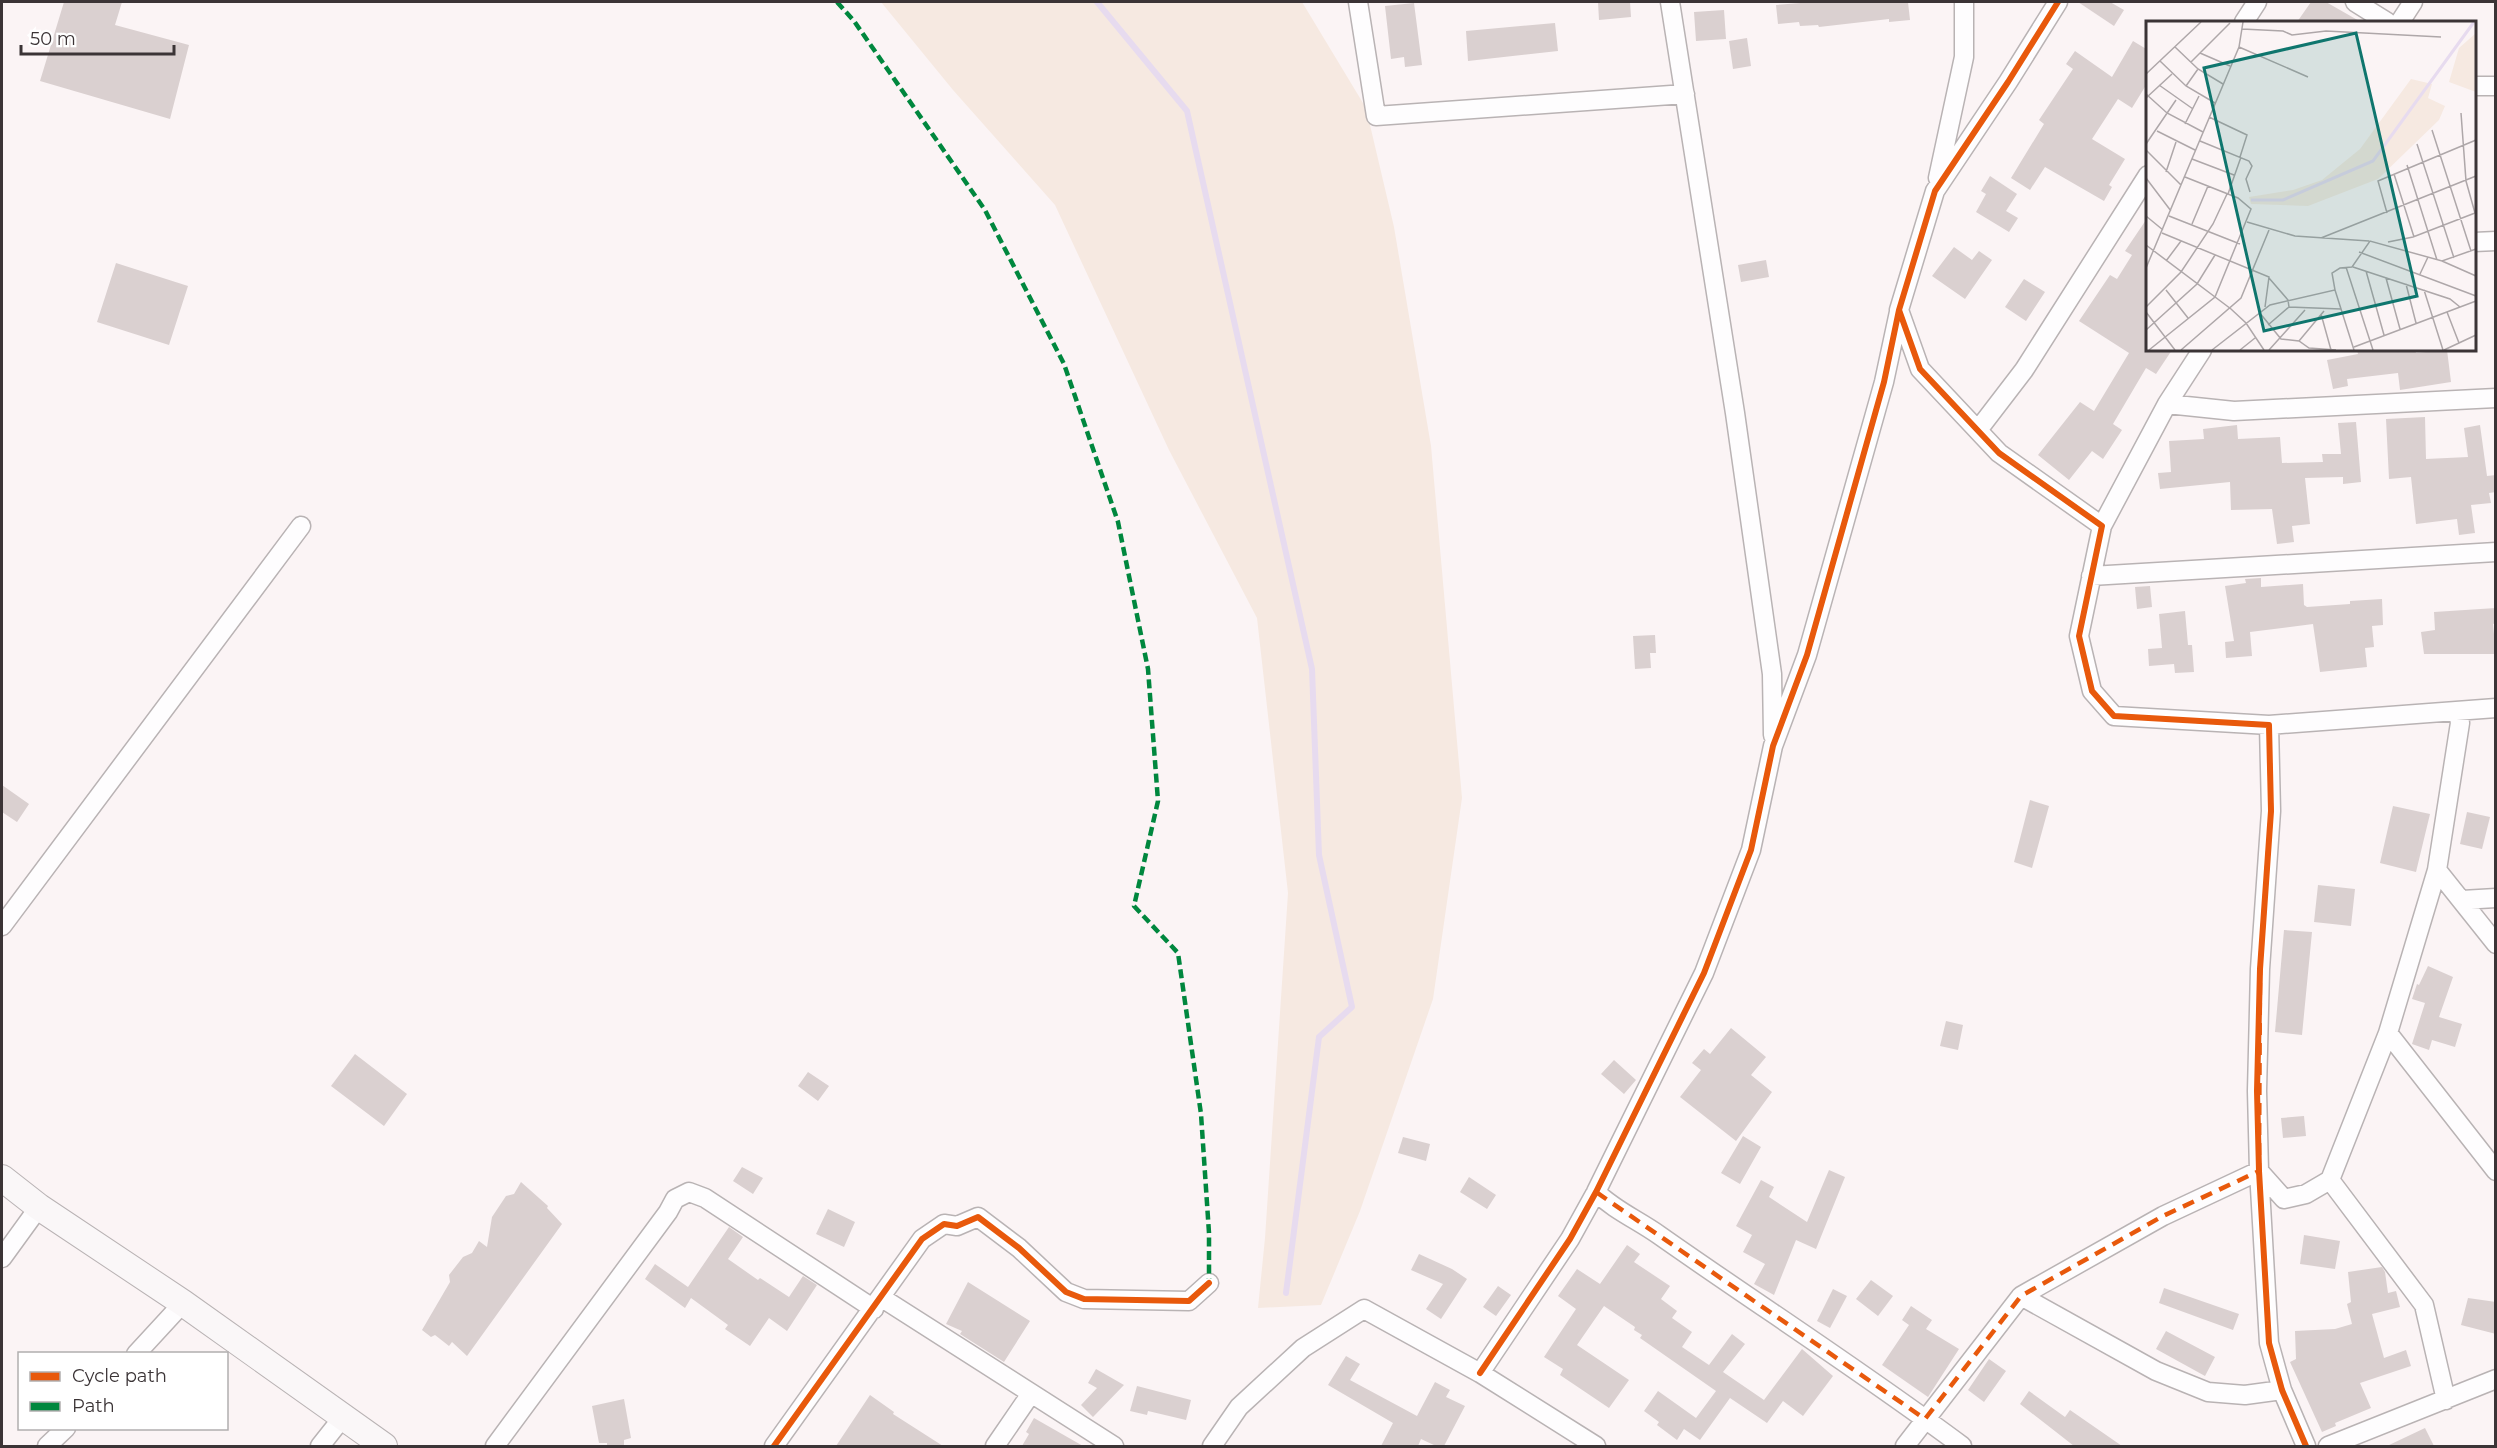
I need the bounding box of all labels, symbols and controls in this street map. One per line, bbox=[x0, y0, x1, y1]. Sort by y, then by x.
scale bar bbox=[21, 18, 174, 56]
inset map bbox=[2146, 21, 2476, 351]
text: 50 m bbox=[30, 28, 76, 50]
legend bbox=[18, 1352, 228, 1430]
text: Cycle path bbox=[72, 1365, 167, 1387]
text: Path bbox=[72, 1395, 115, 1417]

